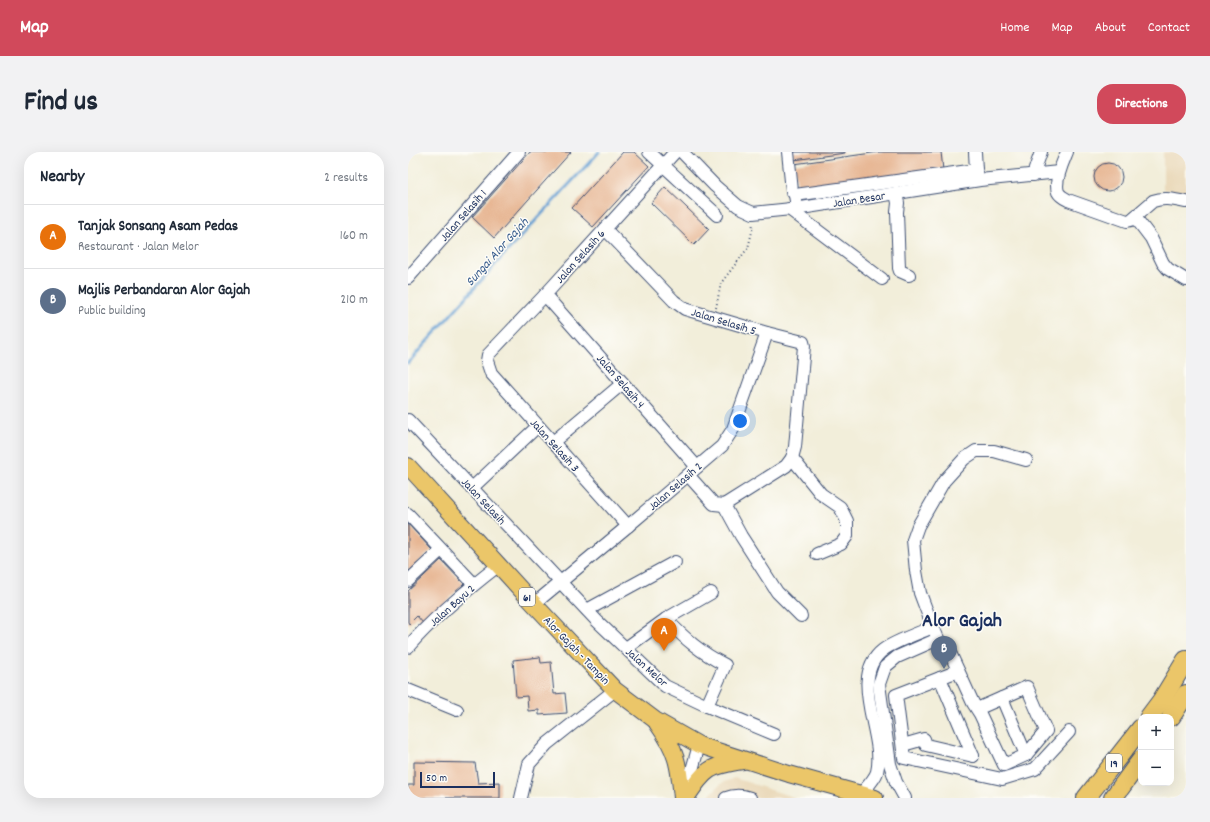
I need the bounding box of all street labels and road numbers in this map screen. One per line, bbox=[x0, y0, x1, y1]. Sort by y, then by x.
street label: Jalan Selasih 1 bbox=[437, 186, 492, 246]
street label: Jalan Besar bbox=[832, 188, 887, 213]
street label: Jalan Selasih 6 bbox=[552, 226, 610, 288]
street label: Jalan Selasih 5 bbox=[689, 305, 758, 340]
street label: Jalan Selasih 4 bbox=[592, 351, 648, 413]
street label: Jalan Selasih 3 bbox=[525, 416, 583, 476]
street label: Jalan Selasih 2 bbox=[645, 459, 707, 515]
street label: Jalan Selasih bbox=[457, 475, 509, 529]
street label: Jalan Bayu 2 bbox=[426, 581, 480, 631]
road number: 61 bbox=[519, 588, 535, 606]
street label: Alor Gajah - Tampin bbox=[539, 613, 613, 689]
street label: Jalan Melor bbox=[621, 644, 671, 692]
road number: 19 bbox=[1106, 754, 1122, 772]

